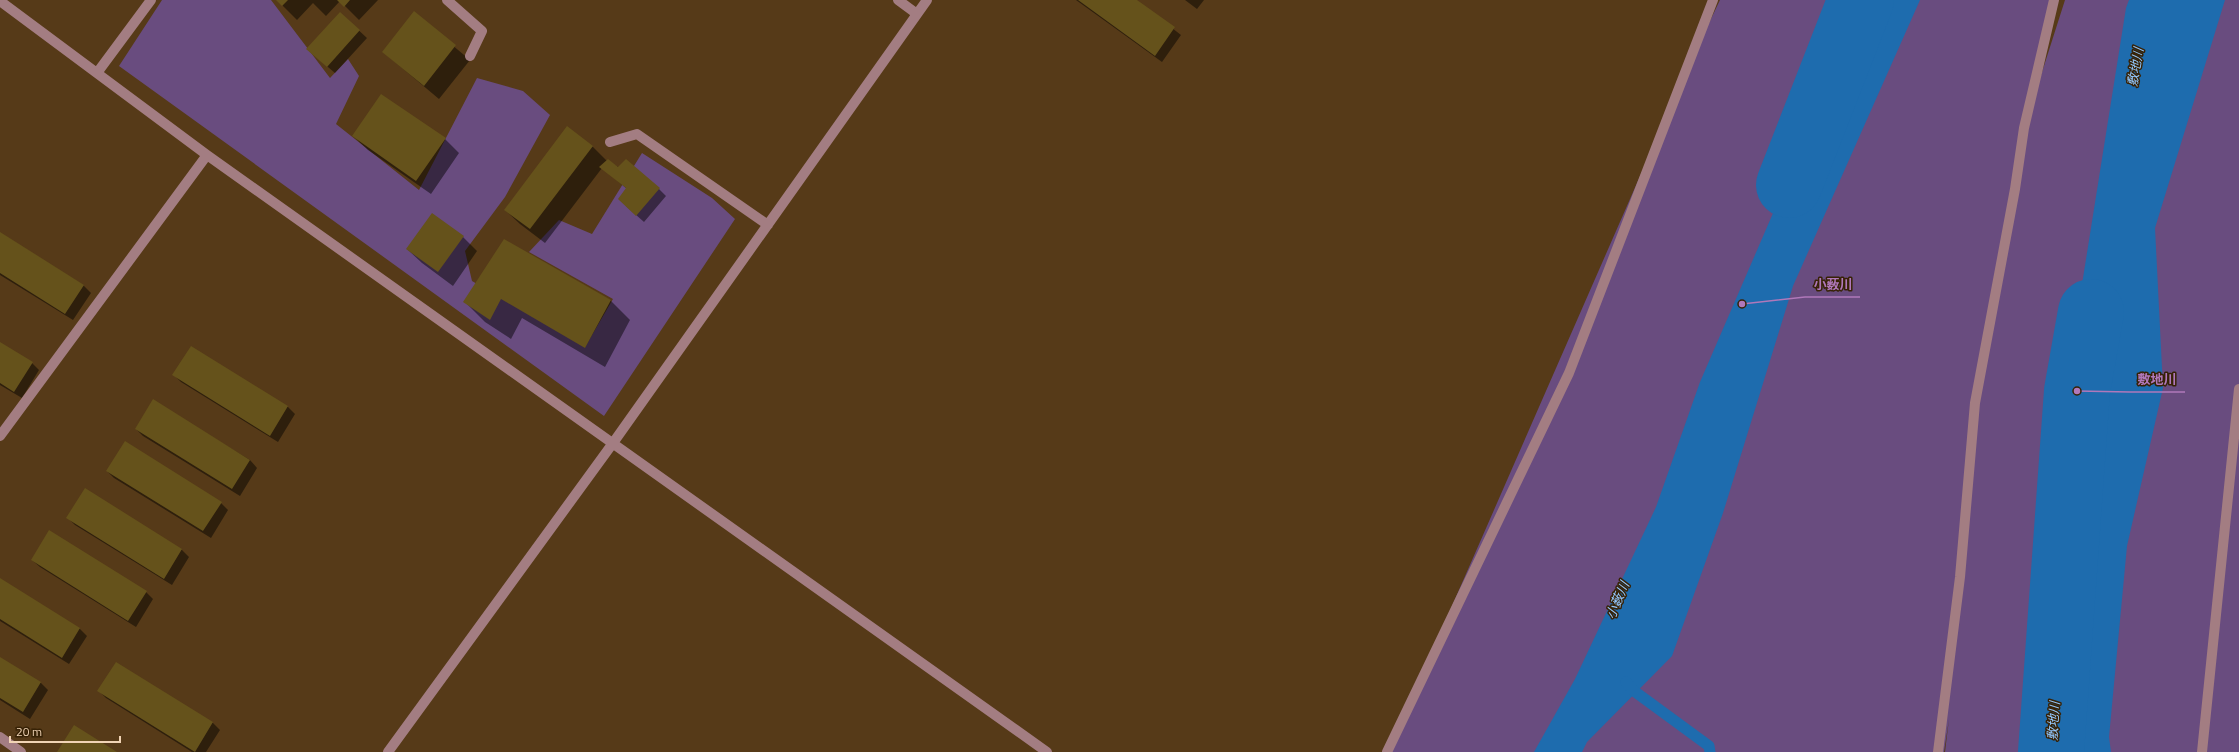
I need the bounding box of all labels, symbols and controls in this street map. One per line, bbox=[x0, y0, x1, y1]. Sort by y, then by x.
water label: 敷地川 bbox=[2122, 44, 2149, 88]
callout: 小薮川 bbox=[1805, 272, 1860, 297]
text: 小薮川 bbox=[1813, 274, 1853, 294]
callout: 敷地川 bbox=[2130, 367, 2185, 392]
text: 敷地川 bbox=[2137, 369, 2177, 389]
water label: 小薮川 bbox=[1600, 576, 1635, 622]
water label: 敷地川 bbox=[2042, 699, 2064, 741]
scale bar bbox=[10, 718, 120, 744]
text: 20 m bbox=[16, 722, 42, 741]

